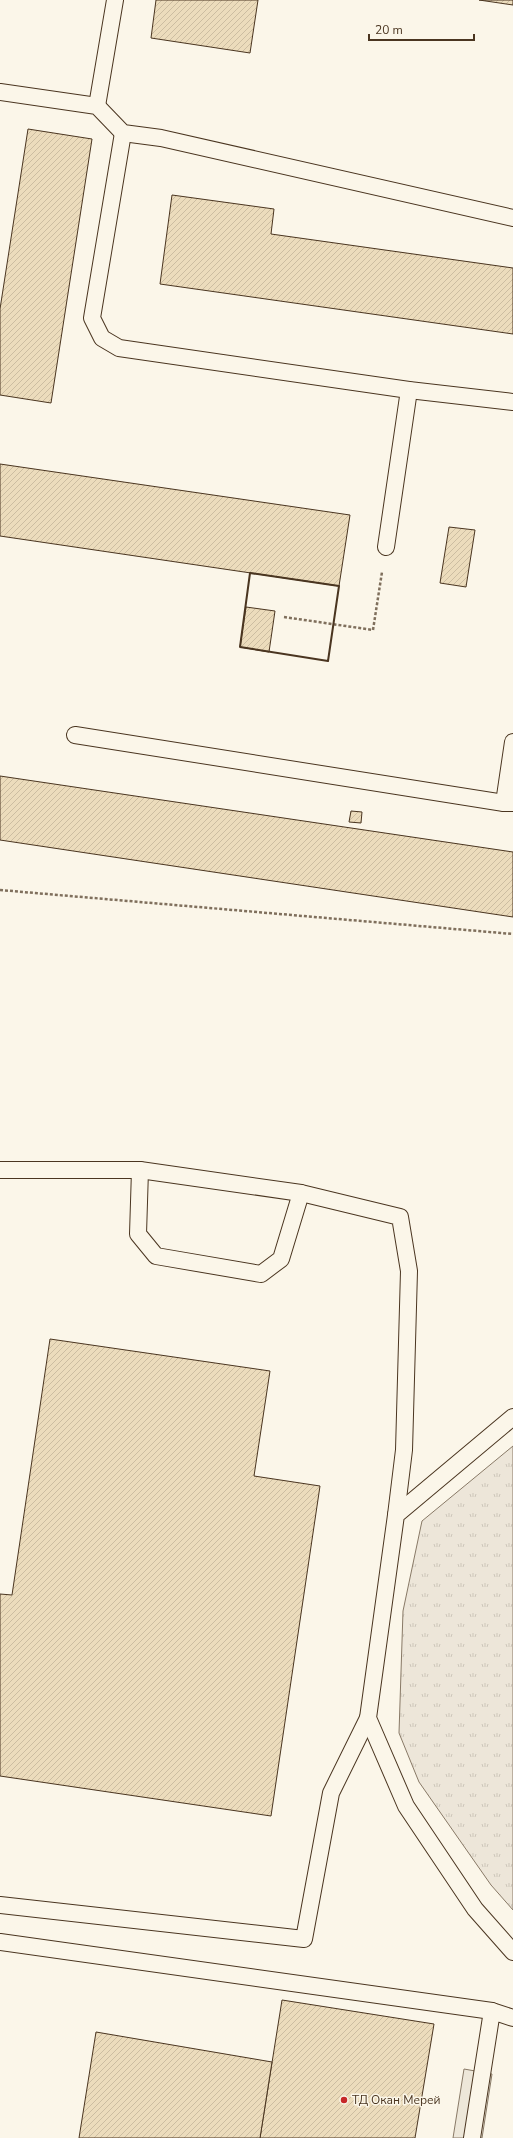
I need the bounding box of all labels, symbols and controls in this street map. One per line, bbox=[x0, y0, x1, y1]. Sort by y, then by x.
scale bar bbox=[369, 16, 474, 42]
text: 20 m bbox=[375, 22, 403, 38]
place label: ТД Окан Мерей bbox=[352, 2092, 441, 2108]
marker: ТД Окан Мерей bbox=[339, 2095, 349, 2105]

